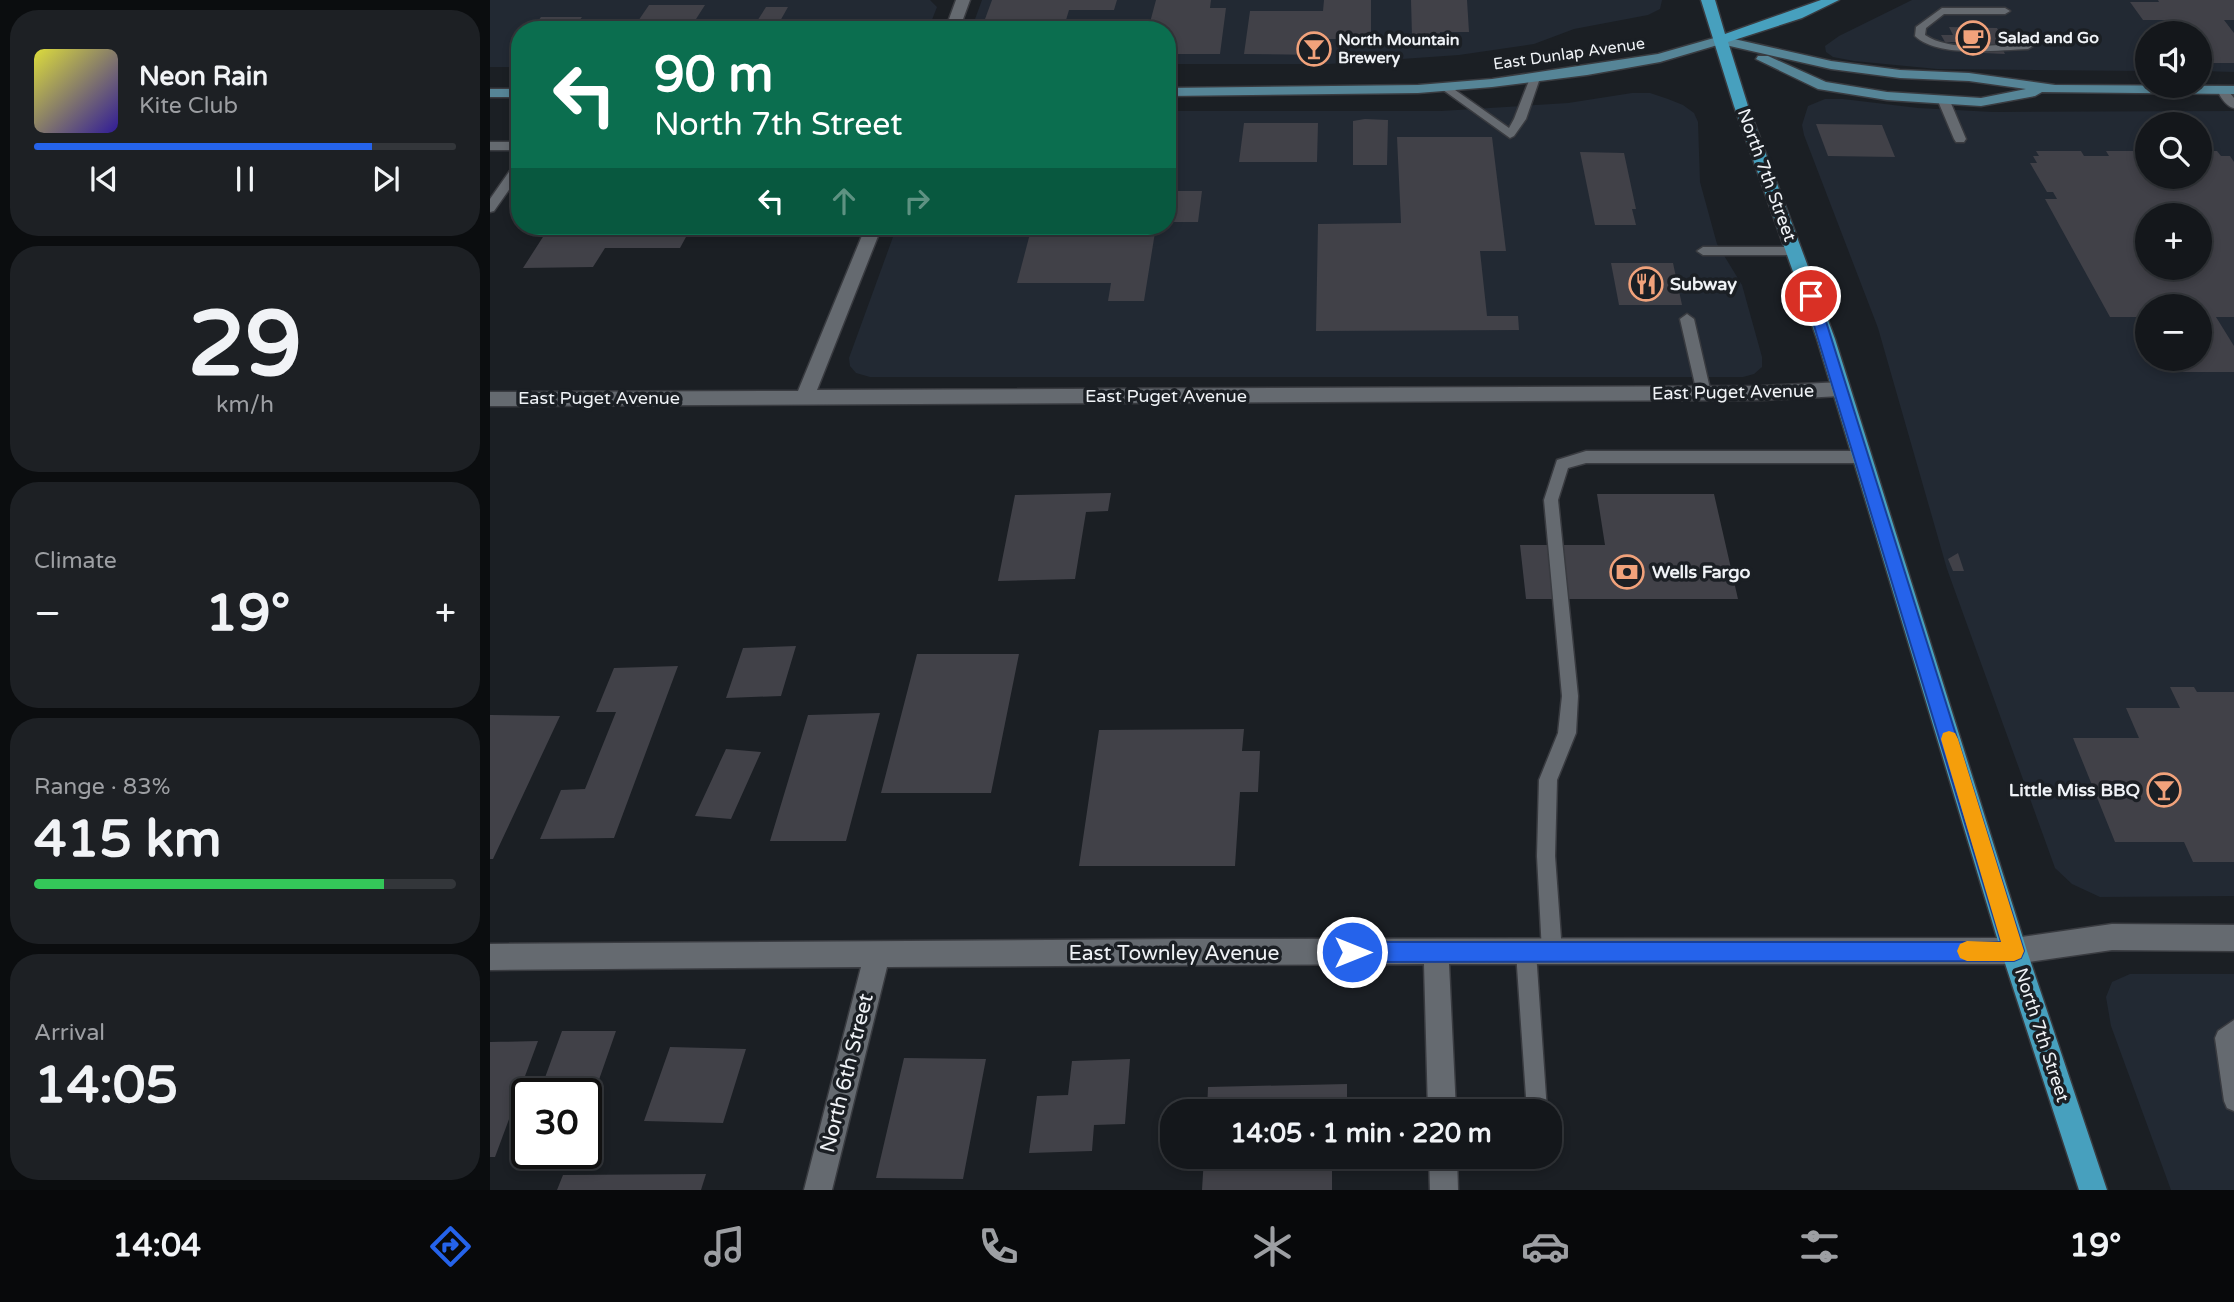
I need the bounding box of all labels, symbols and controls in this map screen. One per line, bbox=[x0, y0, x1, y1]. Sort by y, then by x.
cafe icon: Salad and Go bbox=[1954, 19, 1992, 57]
map controls bbox=[2135, 21, 2212, 371]
button: sound bbox=[2135, 21, 2212, 98]
place label: Salad and Go bbox=[1998, 28, 2099, 48]
bar icon: North Mountain Brewery bbox=[1295, 30, 1333, 68]
place label: North Mountain Brewery bbox=[1338, 30, 1460, 68]
street label: East Dunlap Avenue bbox=[1492, 33, 1646, 75]
text: 90 m bbox=[654, 46, 773, 105]
icon: left bbox=[539, 49, 630, 140]
text: Neon Rain bbox=[139, 61, 268, 92]
text: Kite Club bbox=[139, 92, 238, 120]
text: North 7th Street bbox=[654, 106, 903, 144]
street label: North 7th Street bbox=[1733, 106, 1801, 245]
button: search bbox=[2135, 112, 2212, 189]
icon: previous bbox=[85, 160, 123, 198]
icon: pause bbox=[226, 160, 264, 198]
icon: next bbox=[367, 160, 405, 198]
icon: left bbox=[752, 182, 790, 220]
icon: ahead bbox=[825, 182, 863, 220]
icon: right bbox=[898, 182, 936, 220]
button: + bbox=[2135, 203, 2212, 280]
restaurant icon: Subway bbox=[1627, 265, 1665, 303]
pin bbox=[1781, 266, 1841, 326]
place label: Subway bbox=[1670, 273, 1737, 295]
icon: arrive bbox=[1792, 277, 1830, 315]
text: 29 bbox=[188, 290, 302, 400]
button: − bbox=[2135, 294, 2212, 371]
street label: East Puget Avenue bbox=[1652, 380, 1814, 404]
street label: East Puget Avenue bbox=[1085, 385, 1247, 407]
street label: East Puget Avenue bbox=[518, 387, 680, 409]
text: km/h bbox=[216, 391, 274, 419]
text: Climate bbox=[34, 547, 117, 575]
bank icon: Wells Fargo bbox=[1608, 553, 1646, 591]
place label: Wells Fargo bbox=[1652, 561, 1751, 583]
text: 19° bbox=[205, 582, 290, 645]
text: − bbox=[34, 591, 61, 637]
text: + bbox=[435, 591, 456, 637]
bar icon: Little Miss BBQ bbox=[2145, 771, 2183, 809]
text: Range · 83% bbox=[34, 773, 170, 801]
place label: Little Miss BBQ bbox=[2009, 779, 2140, 801]
text: 415 km bbox=[34, 808, 222, 871]
position arrow bbox=[1315, 915, 1389, 989]
street label: East Townley Avenue bbox=[1069, 941, 1280, 966]
street label: North 7th Street bbox=[2010, 965, 2074, 1105]
street label: North 6th Street bbox=[815, 991, 879, 1155]
text: Arrival bbox=[34, 1019, 105, 1047]
text: 14:05 bbox=[34, 1054, 178, 1117]
speed limit sign: 30 bbox=[511, 1078, 602, 1169]
text: 14:05 · 1 min · 220 m bbox=[1230, 1118, 1492, 1149]
icon: directions bbox=[426, 1222, 475, 1271]
icon: music bbox=[700, 1222, 749, 1271]
icon: phone bbox=[974, 1222, 1023, 1271]
icon: climate bbox=[1248, 1222, 1297, 1271]
icon: car bbox=[1521, 1222, 1570, 1271]
icon: filters bbox=[1795, 1222, 1844, 1271]
text: 14:04 bbox=[112, 1227, 201, 1265]
text: 19° bbox=[2069, 1227, 2121, 1265]

